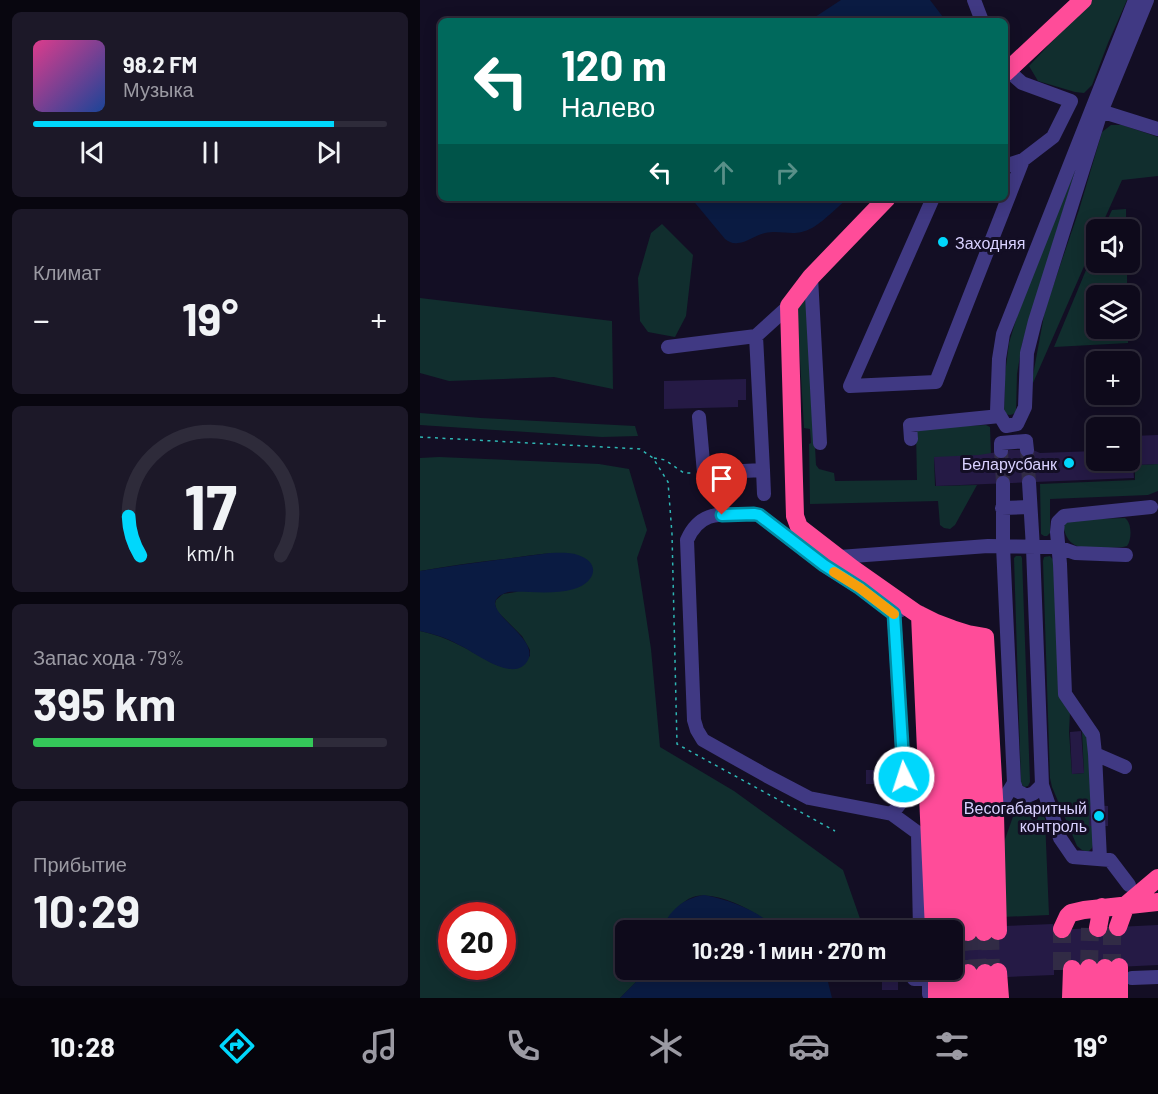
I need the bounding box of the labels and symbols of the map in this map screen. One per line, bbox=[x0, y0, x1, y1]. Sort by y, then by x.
place label: Заходняя bbox=[955, 233, 1025, 252]
marker: Заходняя bbox=[936, 235, 950, 249]
pin bbox=[696, 453, 747, 515]
place label: Беларусбанк bbox=[962, 454, 1058, 473]
marker: Беларусбанк bbox=[1062, 456, 1076, 470]
position arrow bbox=[872, 745, 936, 809]
place label: Весогабаритный контроль bbox=[964, 798, 1087, 835]
marker: Весогабаритный контроль bbox=[1092, 809, 1106, 823]
speed limit sign: 20 bbox=[438, 902, 516, 980]

